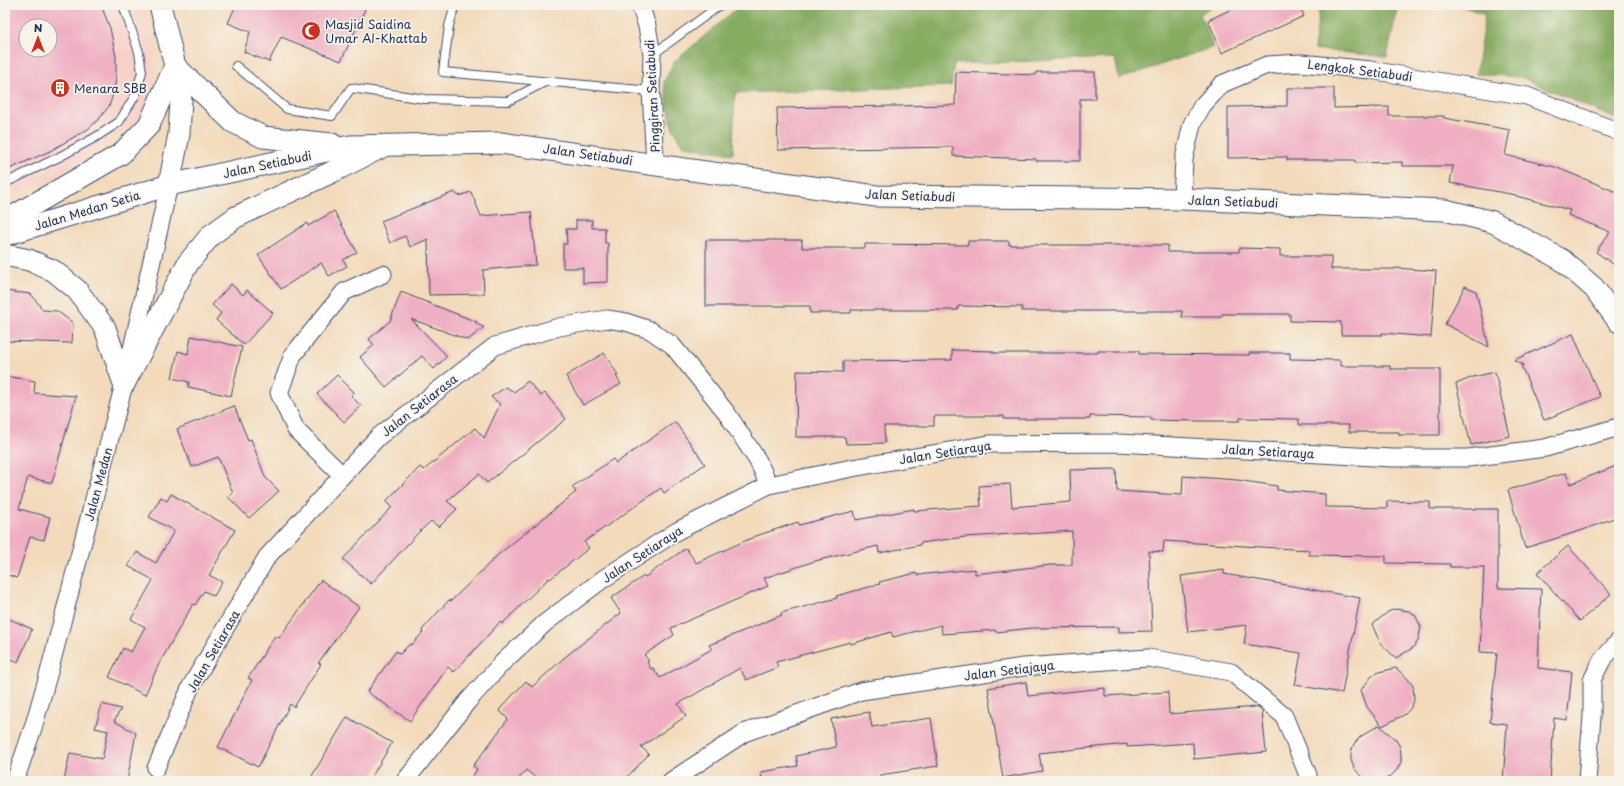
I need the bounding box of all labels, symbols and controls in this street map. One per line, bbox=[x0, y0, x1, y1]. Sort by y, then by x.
place label: Masjid Saidina Umar Al-Khattab bbox=[325, 15, 427, 47]
north arrow bbox=[18, 18, 58, 58]
text: N bbox=[34, 19, 43, 36]
mosque icon: Masjid Saidina Umar Al-Khattab bbox=[300, 20, 322, 42]
street label: Pinggiran Setiabudi bbox=[640, 39, 664, 153]
street label: Lengkok Setiabudi bbox=[1306, 55, 1414, 85]
building icon: Menara SBB bbox=[49, 77, 71, 99]
place label: Menara SBB bbox=[74, 79, 147, 97]
street label: Jalan Setiabudi bbox=[542, 139, 634, 169]
street label: Jalan Setiabudi bbox=[221, 146, 313, 182]
street label: Jalan Setiabudi bbox=[865, 184, 955, 206]
street label: Jalan Medan Setia bbox=[32, 185, 143, 235]
street label: Jalan Setiabudi bbox=[1188, 190, 1278, 212]
street label: Jalan Setiarasa bbox=[377, 369, 461, 440]
street label: Jalan Setiaraya bbox=[898, 436, 993, 468]
street label: Jalan Setiaraya bbox=[1221, 440, 1315, 462]
street label: Jalan Medan bbox=[80, 445, 116, 523]
street label: Jalan Setiaraya bbox=[598, 521, 686, 587]
street label: Jalan Setiarasa bbox=[182, 606, 244, 695]
street label: Jalan Setiajaya bbox=[963, 655, 1056, 684]

